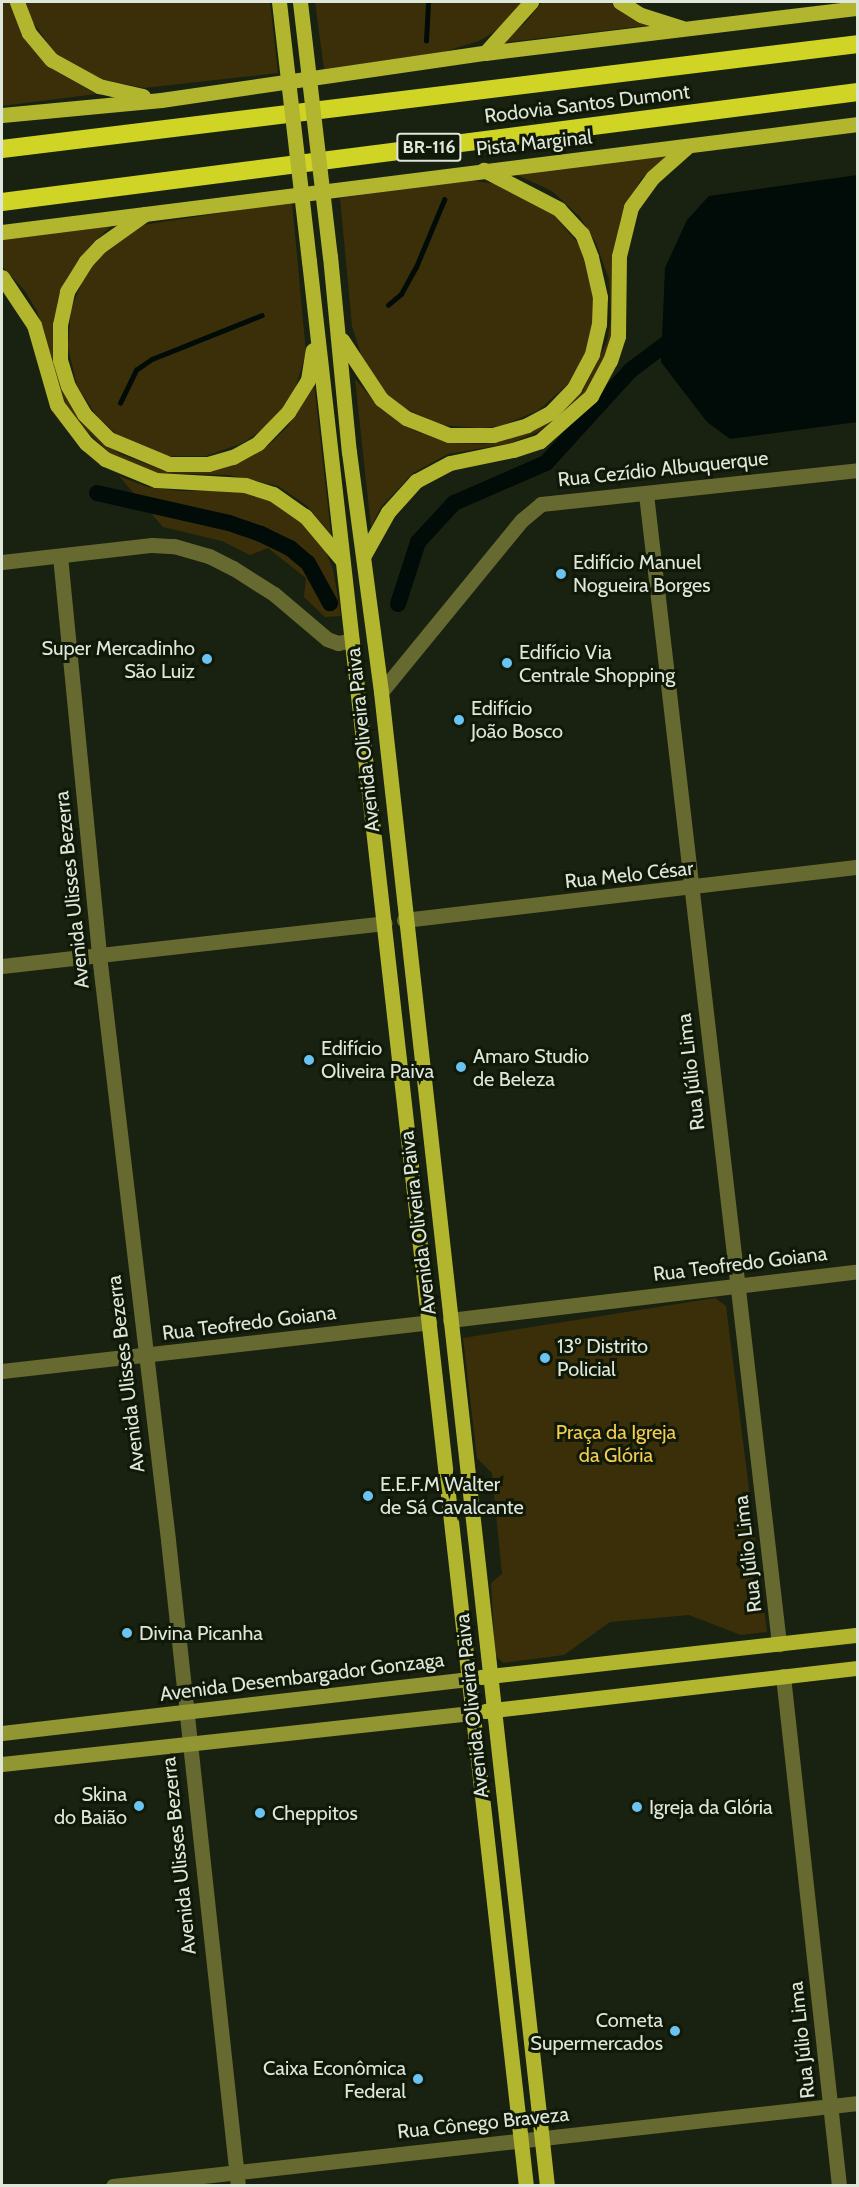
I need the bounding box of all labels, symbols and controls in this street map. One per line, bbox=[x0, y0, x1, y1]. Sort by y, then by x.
street label: Rodovia Santos Dumont bbox=[483, 79, 691, 129]
street label: Pista Marginal bbox=[475, 125, 593, 161]
road number: BR-116 bbox=[396, 132, 462, 162]
street label: Rua Cezídio Albuquerque bbox=[557, 446, 769, 492]
place label: Edifício Manuel Nogueira Borges bbox=[573, 550, 711, 597]
marker: Edifício Manuel Nogueira Borges bbox=[554, 567, 568, 581]
place label: Super Mercadinho São Luiz bbox=[41, 636, 195, 683]
place label: Edifício Via Centrale Shopping bbox=[519, 640, 675, 687]
street label: Avenida Oliveira Paiva bbox=[341, 647, 385, 833]
marker: Super Mercadinho São Luiz bbox=[200, 652, 214, 666]
marker: Edifício Via Centrale Shopping bbox=[500, 656, 514, 670]
place label: Edifício João Bosco bbox=[471, 696, 563, 743]
marker: Edifício João Bosco bbox=[452, 713, 466, 727]
street label: Avenida Ulisses Bezerra bbox=[50, 790, 94, 990]
street label: Rua Melo César bbox=[563, 856, 695, 894]
street label: Rua Júlio Lima bbox=[672, 1012, 710, 1132]
place label: Edifício Oliveira Paiva bbox=[321, 1036, 434, 1083]
place label: Amaro Studio de Beleza bbox=[473, 1044, 589, 1091]
marker: Edifício Oliveira Paiva bbox=[302, 1053, 316, 1067]
marker: Amaro Studio de Beleza bbox=[454, 1060, 468, 1074]
street label: Avenida Oliveira Paiva bbox=[395, 1130, 441, 1316]
street label: Rua Teofredo Goiana bbox=[652, 1241, 828, 1287]
street label: Avenida Ulisses Bezerra bbox=[102, 1274, 150, 1474]
street label: Rua Teofredo Goiana bbox=[161, 1300, 337, 1346]
place label: 13º Distrito Policial bbox=[557, 1334, 648, 1381]
marker: 13º Distrito Policial bbox=[538, 1351, 552, 1365]
park label: Praça da Igreja da Glória bbox=[556, 1421, 676, 1468]
place label: E.E.F.M Walter de Sá Cavalcante bbox=[380, 1472, 524, 1519]
marker: E.E.F.M Walter de Sá Cavalcante bbox=[361, 1489, 375, 1503]
street label: Rua Júlio Lima bbox=[729, 1494, 767, 1614]
street label: Avenida Oliveira Paiva bbox=[450, 1613, 494, 1799]
place label: Divina Picanha bbox=[139, 1621, 263, 1645]
marker: Divina Picanha bbox=[120, 1626, 134, 1640]
street label: Avenida Desembargador Gonzaga bbox=[158, 1648, 446, 1706]
street label: Avenida Ulisses Bezerra bbox=[157, 1756, 201, 1956]
place label: Skina do Baião bbox=[54, 1782, 127, 1829]
place label: Igreja da Glória bbox=[649, 1795, 773, 1819]
marker: Skina do Baião bbox=[132, 1799, 146, 1813]
marker: Igreja da Glória bbox=[630, 1800, 644, 1814]
place label: Cheppitos bbox=[272, 1801, 358, 1825]
marker: Cheppitos bbox=[253, 1806, 267, 1820]
street label: Rua Júlio Lima bbox=[784, 1980, 820, 2100]
place label: Cometa Supermercados bbox=[530, 2008, 663, 2055]
marker: Cometa Supermercados bbox=[668, 2024, 682, 2038]
place label: Caixa Econômica Federal bbox=[263, 2056, 406, 2103]
marker: Caixa Econômica Federal bbox=[411, 2072, 425, 2086]
street label: Rua Cônego Braveza bbox=[396, 2102, 570, 2144]

